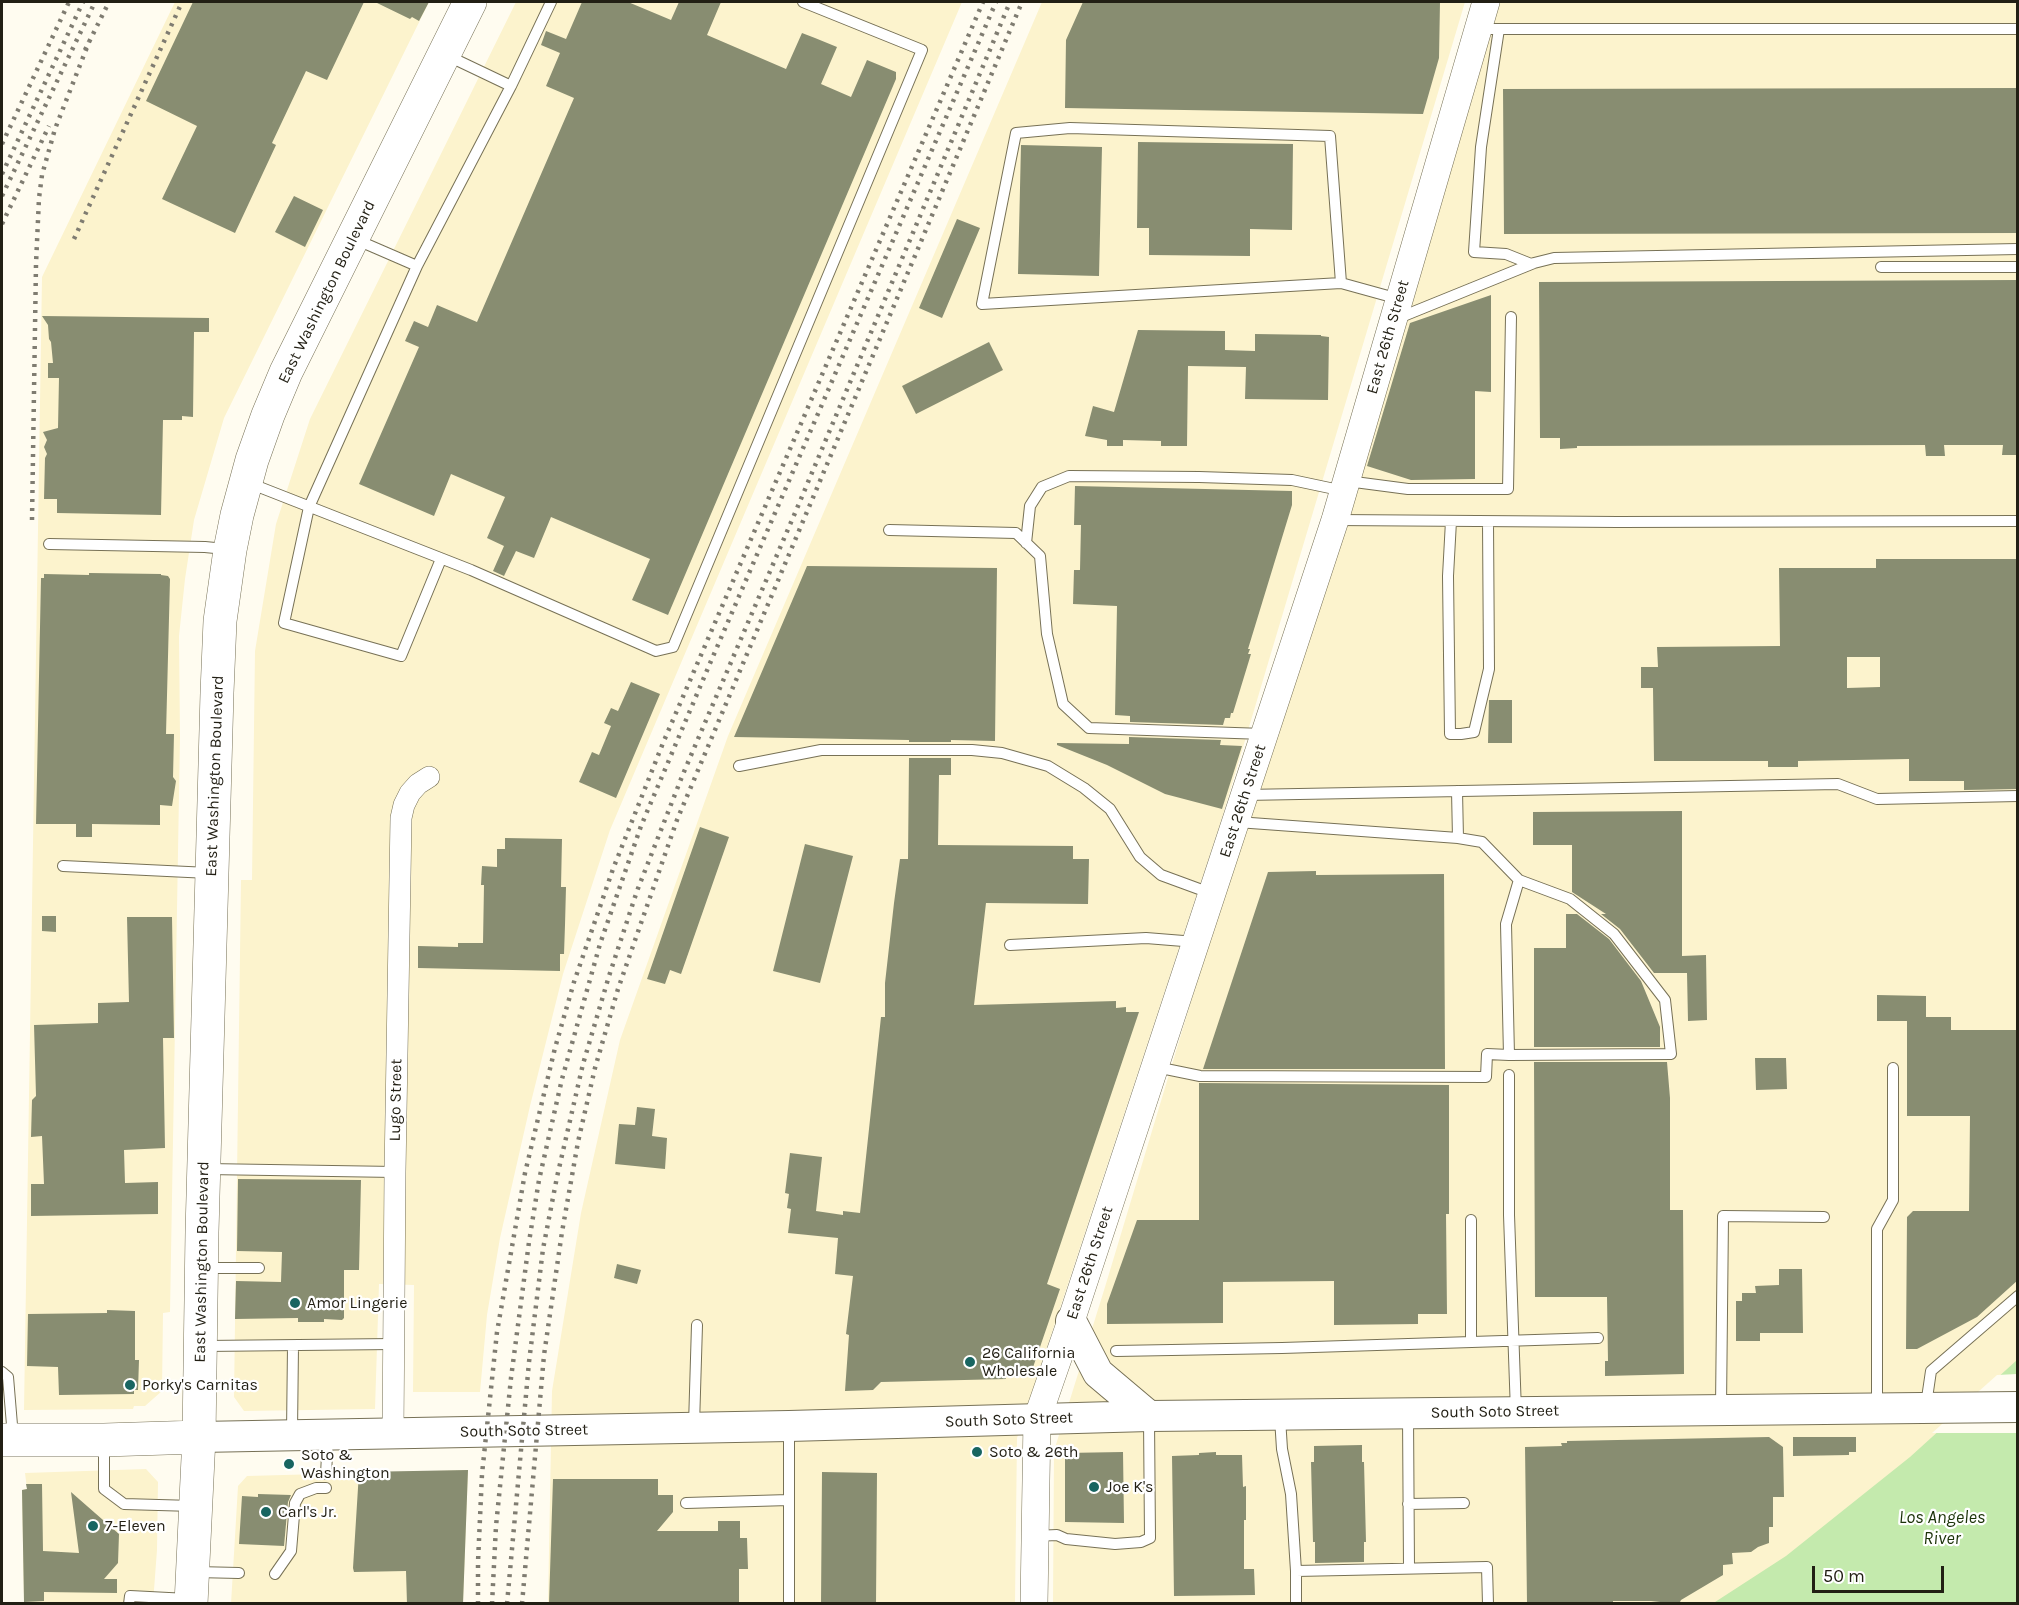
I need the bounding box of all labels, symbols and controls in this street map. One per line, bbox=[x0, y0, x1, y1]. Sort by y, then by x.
street label: East Washington Boulevard bbox=[274, 197, 380, 387]
street label: East 26th Street bbox=[1363, 278, 1413, 396]
street label: East Washington Boulevard bbox=[202, 675, 228, 877]
street label: East 26th Street bbox=[1216, 742, 1270, 860]
street label: Lugo Street bbox=[386, 1059, 406, 1141]
street label: East Washington Boulevard bbox=[191, 1161, 213, 1363]
street label: East 26th Street bbox=[1063, 1204, 1117, 1322]
place label: Amor Lingerie bbox=[307, 1293, 407, 1313]
marker: Amor Lingerie bbox=[288, 1296, 302, 1310]
place label: 26 California Wholesale bbox=[982, 1343, 1075, 1381]
marker: 26 California Wholesale bbox=[963, 1355, 977, 1369]
place label: Porky's Carnitas bbox=[142, 1375, 258, 1395]
marker: Porky's Carnitas bbox=[123, 1378, 137, 1392]
street label: South Soto Street bbox=[1431, 1401, 1559, 1423]
street label: South Soto Street bbox=[944, 1408, 1074, 1432]
street label: South Soto Street bbox=[460, 1420, 588, 1442]
place label: Soto & 26th bbox=[989, 1442, 1079, 1462]
place label: Soto & Washington bbox=[301, 1445, 390, 1483]
marker: Soto & 26th bbox=[970, 1445, 984, 1459]
marker: Soto & Washington bbox=[282, 1457, 296, 1471]
place label: Joe K's bbox=[1106, 1477, 1154, 1497]
marker: Joe K's bbox=[1087, 1480, 1101, 1494]
place label: Carl's Jr. bbox=[278, 1502, 336, 1522]
marker: Carl's Jr. bbox=[259, 1505, 273, 1519]
water label: Los Angeles River bbox=[1899, 1507, 1985, 1550]
place label: 7-Eleven bbox=[105, 1516, 166, 1536]
marker: 7-Eleven bbox=[86, 1519, 100, 1533]
scale bar bbox=[1815, 1554, 1947, 1592]
text: 50 m bbox=[1823, 1565, 1865, 1587]

